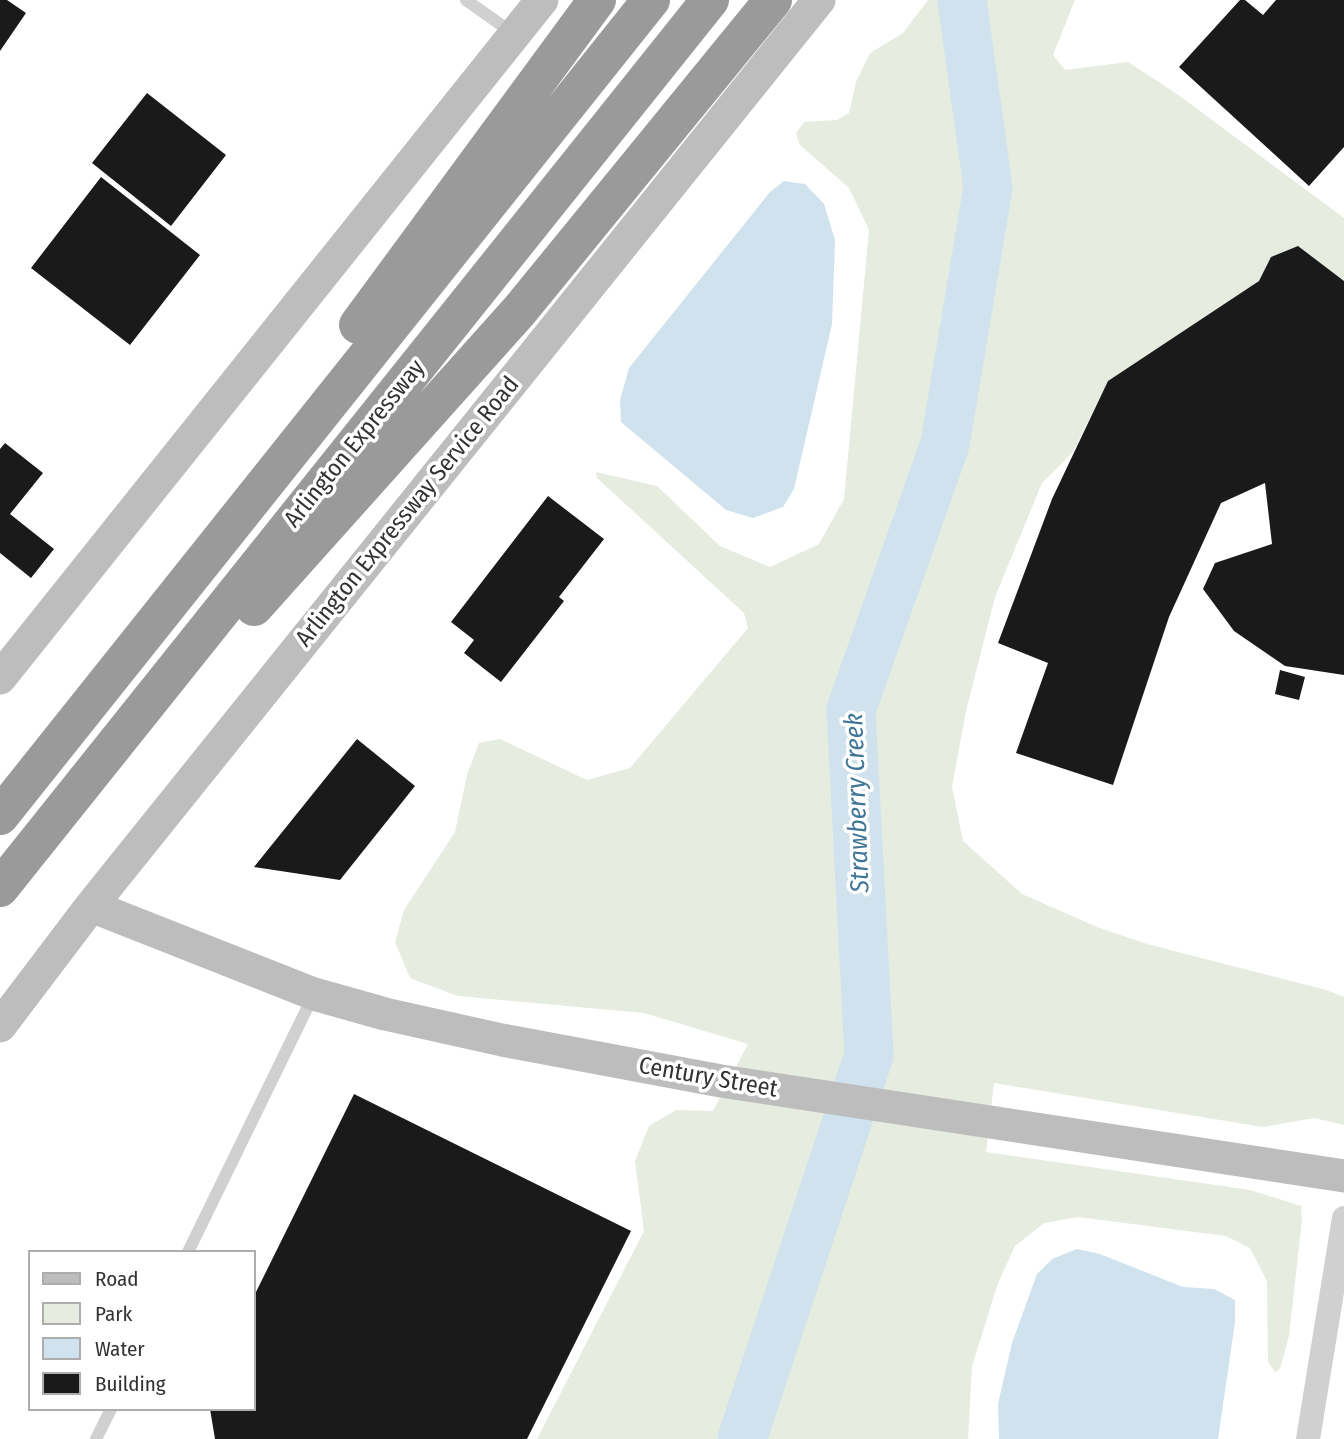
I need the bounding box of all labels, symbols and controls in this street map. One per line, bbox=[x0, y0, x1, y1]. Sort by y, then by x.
street label: Arlington Expressway bbox=[279, 354, 431, 534]
street label: Arlington Expressway Service Road bbox=[290, 371, 526, 653]
water label: Strawberry Creek bbox=[839, 713, 877, 893]
street label: Century Street bbox=[636, 1052, 780, 1104]
legend bbox=[28, 1250, 256, 1411]
text: Road bbox=[95, 1266, 139, 1292]
text: Park bbox=[95, 1301, 132, 1327]
text: Water bbox=[95, 1336, 145, 1362]
text: Building bbox=[95, 1371, 166, 1397]

